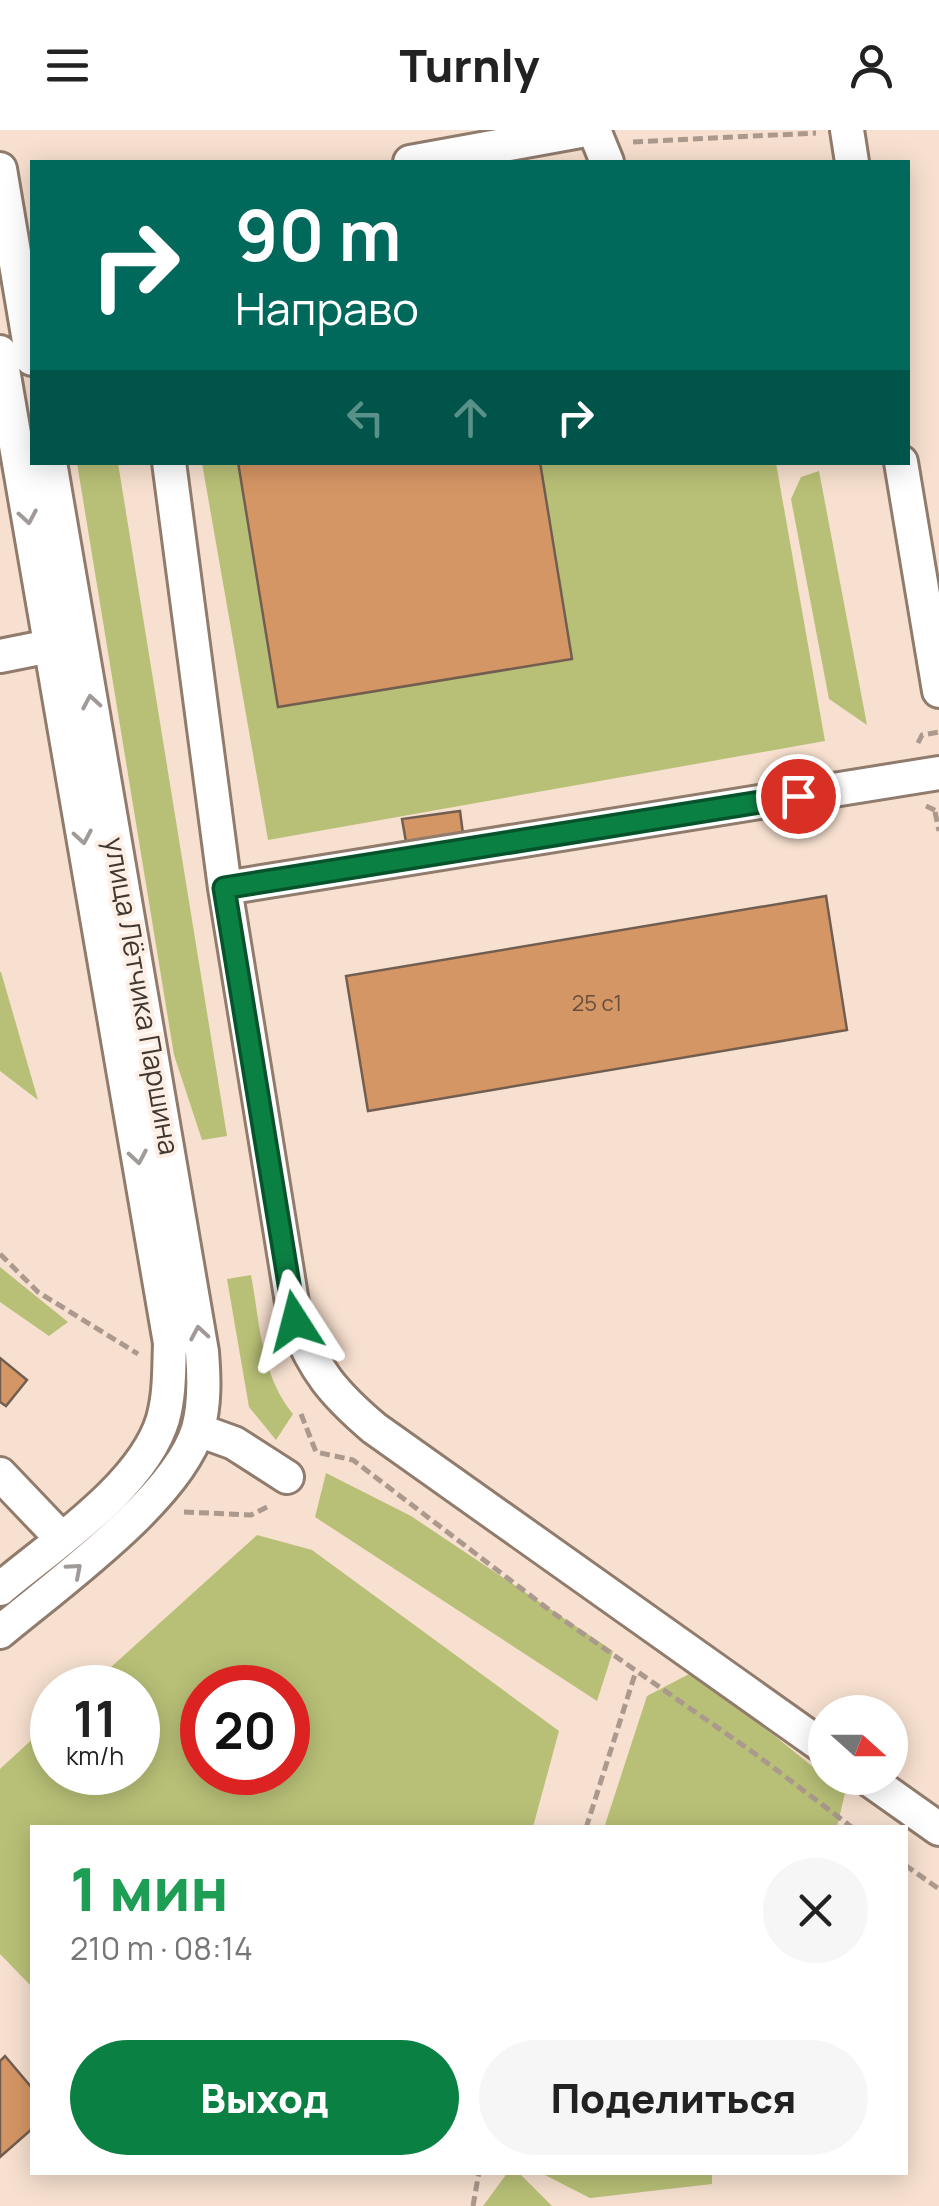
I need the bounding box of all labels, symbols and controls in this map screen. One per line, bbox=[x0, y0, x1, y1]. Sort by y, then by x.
text: Turnly bbox=[400, 34, 539, 96]
icon: menu bbox=[40, 38, 95, 93]
icon: person bbox=[844, 38, 899, 93]
text: 90 m bbox=[235, 186, 402, 282]
icon: right bbox=[70, 200, 200, 330]
text: Направо bbox=[235, 277, 419, 339]
icon: left bbox=[338, 390, 393, 445]
icon: ahead bbox=[443, 390, 498, 445]
icon: right bbox=[548, 390, 603, 445]
one-way arrow bbox=[17, 509, 38, 525]
one-way arrow bbox=[81, 694, 102, 711]
pin bbox=[756, 754, 841, 839]
icon: arrive bbox=[771, 769, 826, 824]
one-way arrow bbox=[72, 829, 93, 845]
street label: улица Лётчика Паршина bbox=[96, 834, 190, 1157]
house number: 25 с1 bbox=[572, 988, 622, 1018]
one-way arrow bbox=[127, 1149, 148, 1166]
position arrow bbox=[243, 1269, 347, 1373]
one-way arrow bbox=[189, 1325, 210, 1342]
one-way arrow bbox=[63, 1563, 81, 1581]
speed limit sign: 20 bbox=[180, 1665, 310, 1795]
text: 11 bbox=[73, 1684, 117, 1752]
north arrow bbox=[808, 1695, 908, 1795]
map controls bbox=[808, 1695, 908, 1795]
text: km/h bbox=[66, 1738, 124, 1773]
text: 1 мин bbox=[70, 1847, 229, 1929]
button: close bbox=[763, 1858, 868, 1963]
text: 210 m · 08:14 bbox=[70, 1926, 253, 1970]
button: Выход bbox=[70, 2040, 459, 2155]
button: Поделиться bbox=[479, 2040, 868, 2155]

